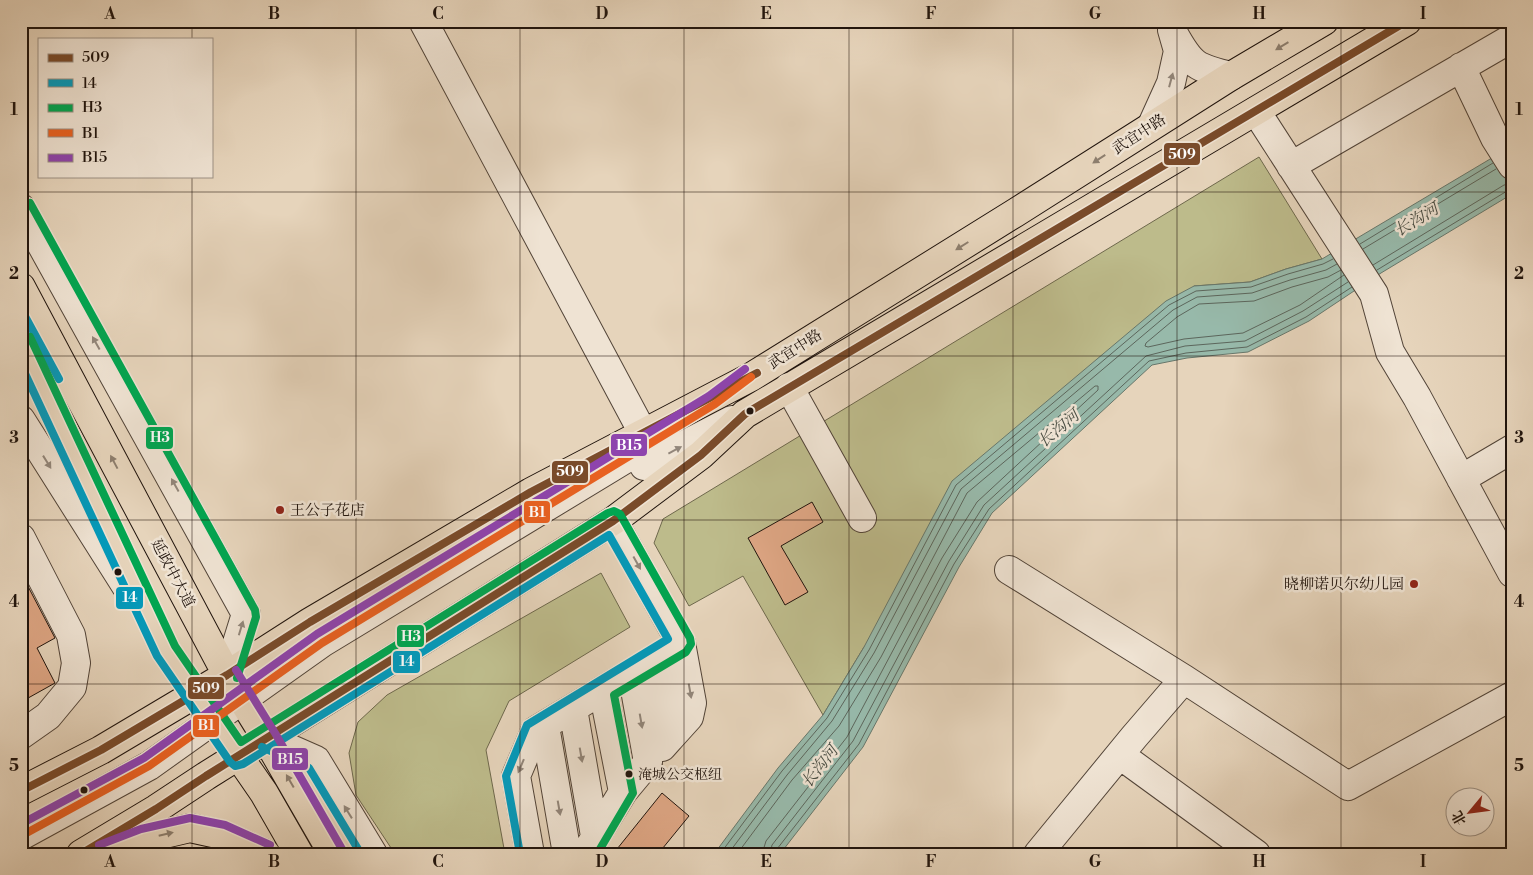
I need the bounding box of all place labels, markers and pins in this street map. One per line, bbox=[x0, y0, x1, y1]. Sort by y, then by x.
unlabelled marker bbox=[745, 406, 755, 416]
place label: 王公子花店 bbox=[290, 501, 365, 520]
marker: 王公子花店 bbox=[274, 504, 286, 516]
unlabelled marker bbox=[113, 567, 123, 577]
place label: 晓柳诺贝尔幼儿园 bbox=[1284, 575, 1404, 594]
marker: 晓柳诺贝尔幼儿园 bbox=[1408, 578, 1420, 590]
place label: 淹城公交枢纽 bbox=[638, 766, 722, 784]
marker: 淹城公交枢纽 bbox=[624, 769, 634, 779]
unlabelled marker bbox=[79, 785, 89, 795]

